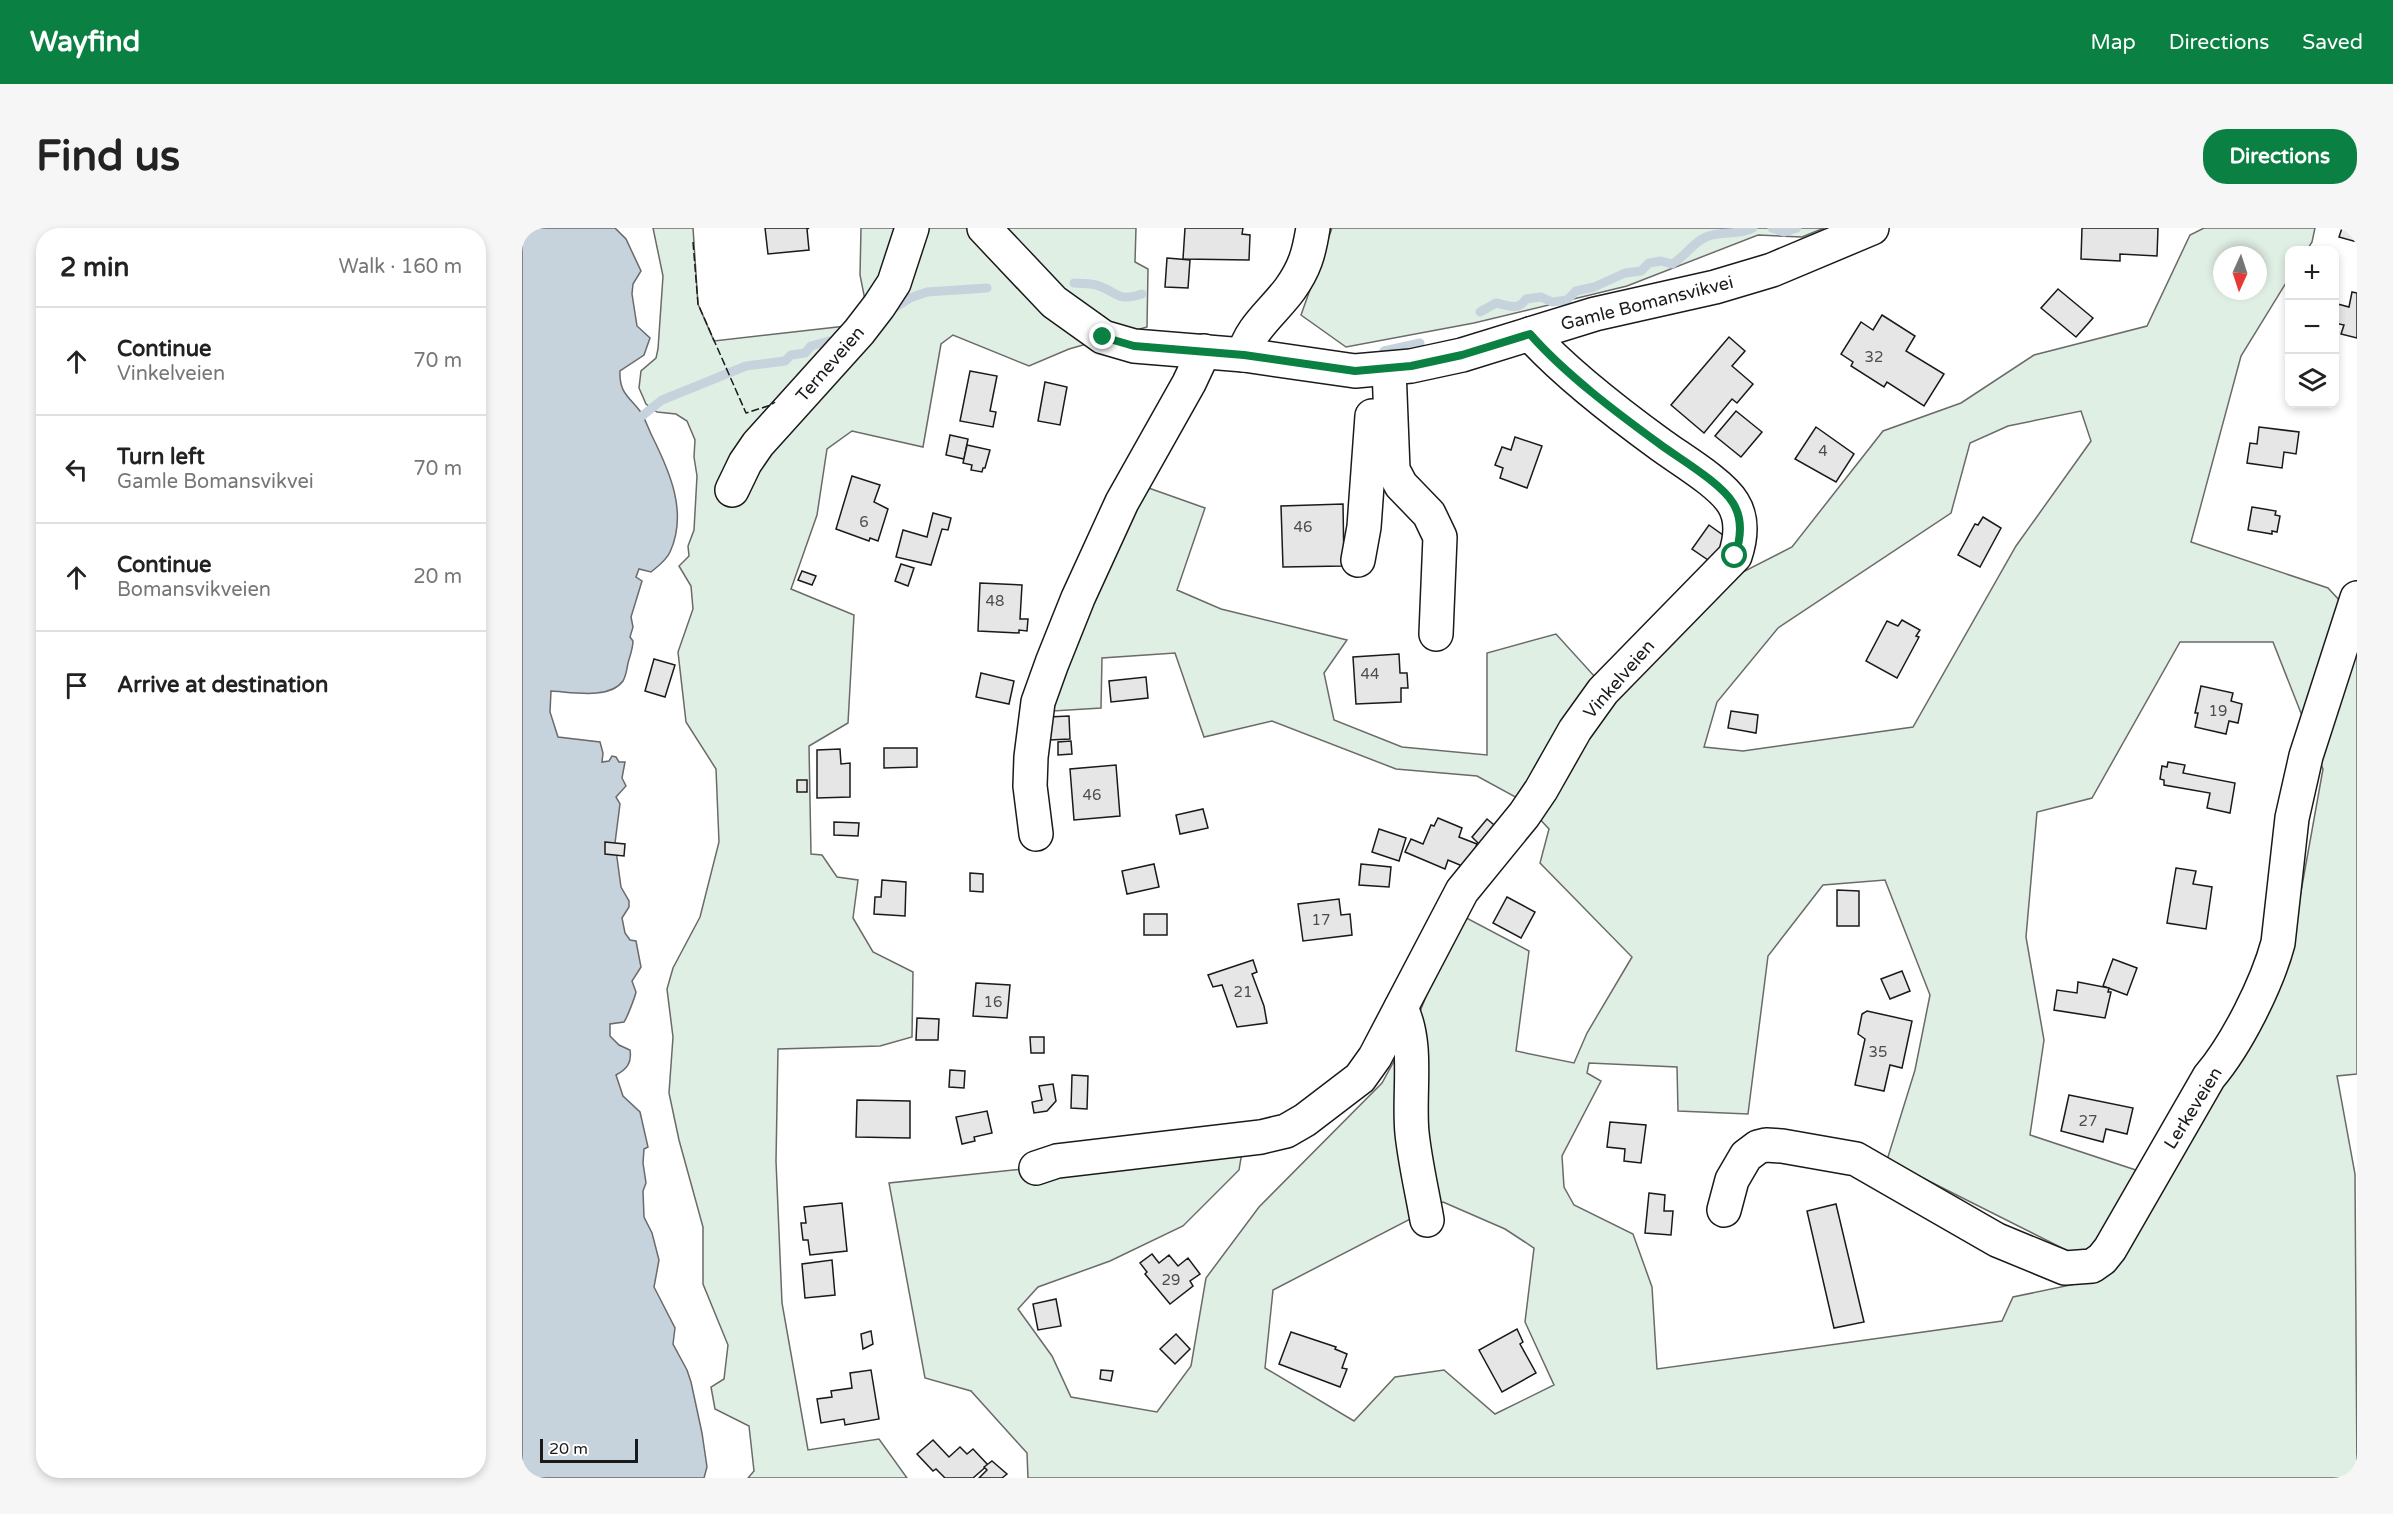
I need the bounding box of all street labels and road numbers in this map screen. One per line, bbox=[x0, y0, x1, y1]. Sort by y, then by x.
street label: Gamle Bomansvikvei bbox=[1558, 271, 1736, 335]
street label: Terneveien bbox=[791, 322, 869, 406]
street label: Vinkelveien bbox=[1579, 635, 1659, 723]
street label: Lerkeveien bbox=[2159, 1063, 2227, 1153]

